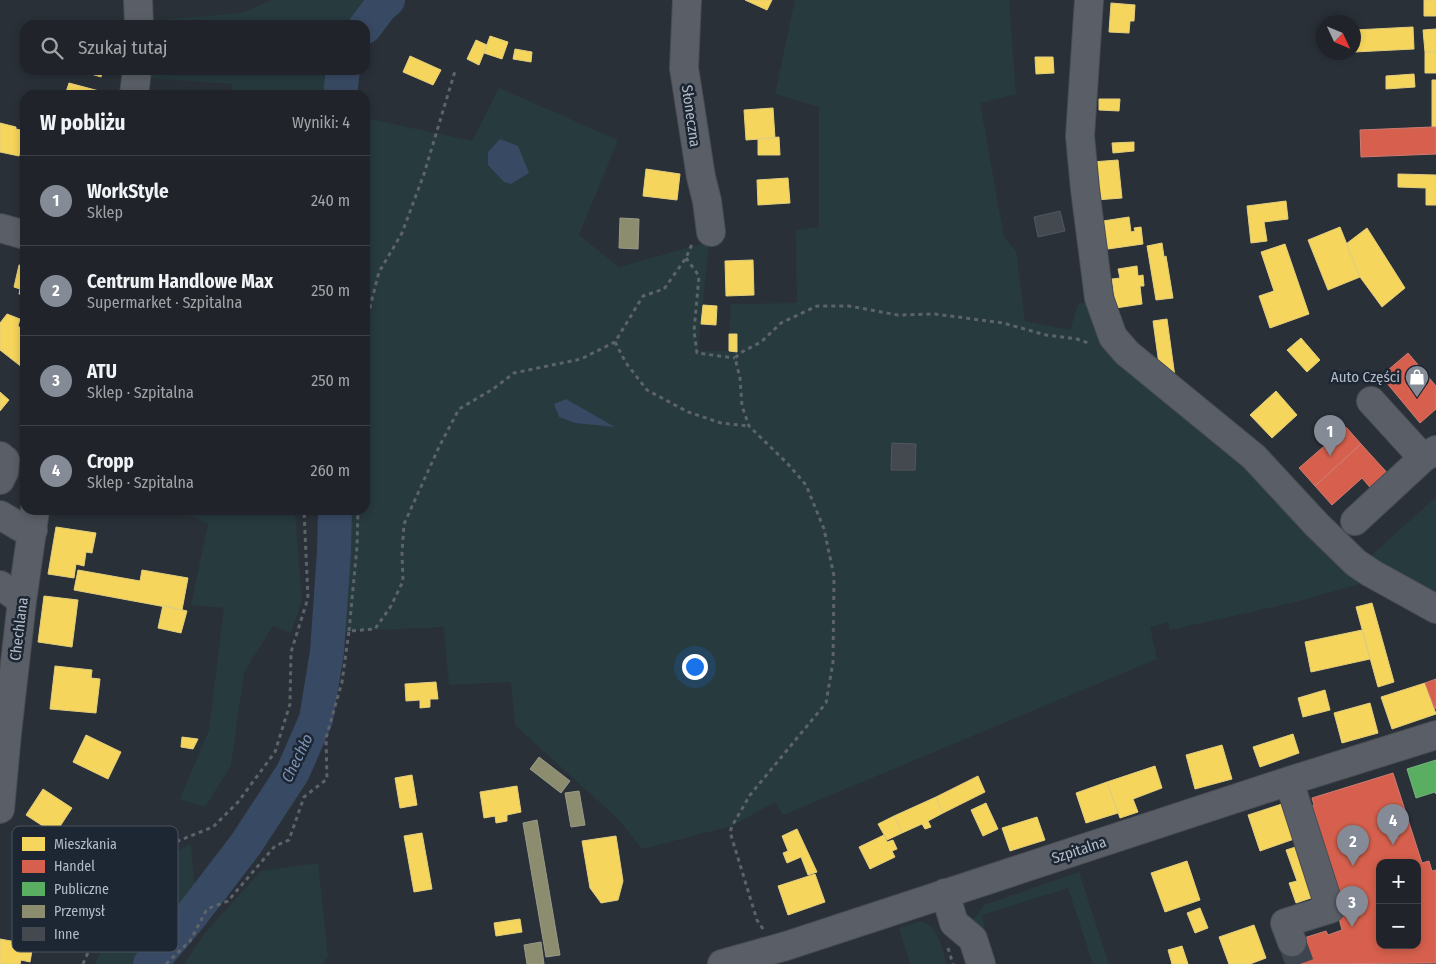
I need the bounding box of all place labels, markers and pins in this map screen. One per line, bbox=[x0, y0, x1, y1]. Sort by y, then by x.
shop icon: Auto Części bbox=[1404, 364, 1430, 398]
place label: Auto Części bbox=[1331, 368, 1400, 386]
pin: 1 bbox=[1314, 415, 1346, 456]
pin: 4 bbox=[1377, 804, 1409, 845]
pin: 2 bbox=[1337, 825, 1369, 866]
pin: 3 bbox=[1336, 886, 1368, 927]

